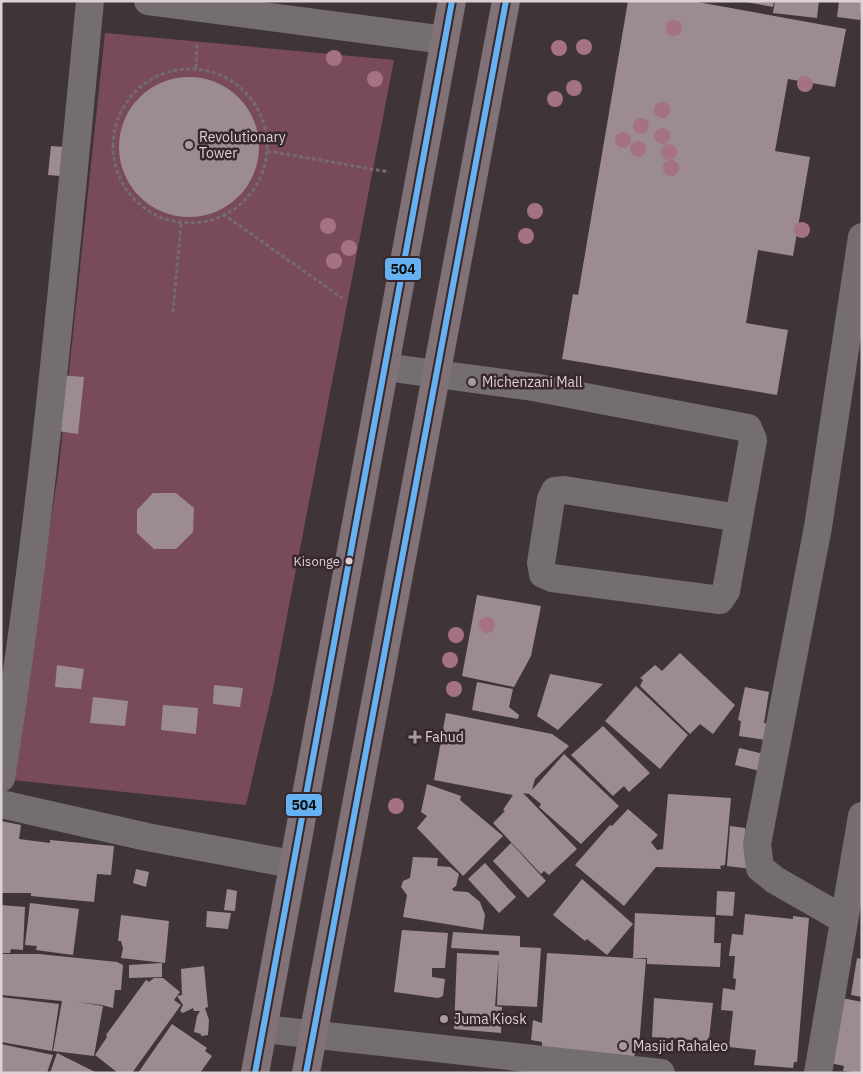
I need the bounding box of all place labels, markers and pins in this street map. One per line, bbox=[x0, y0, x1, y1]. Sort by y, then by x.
place label: Revolutionary Tower bbox=[199, 128, 286, 162]
marker: Revolutionary Tower bbox=[183, 139, 195, 151]
place label: Michenzani Mall bbox=[482, 373, 583, 391]
marker: Michenzani Mall bbox=[466, 376, 478, 388]
place label: Kisonge bbox=[294, 553, 340, 570]
marker: Kisonge bbox=[344, 556, 354, 566]
place label: Fahud bbox=[425, 728, 464, 746]
marker: Fahud bbox=[409, 731, 421, 743]
place label: Juma Kiosk bbox=[454, 1010, 527, 1028]
marker: Juma Kiosk bbox=[438, 1013, 450, 1025]
place label: Masjid Rahaleo bbox=[633, 1037, 728, 1055]
marker: Masjid Rahaleo bbox=[617, 1040, 629, 1052]

